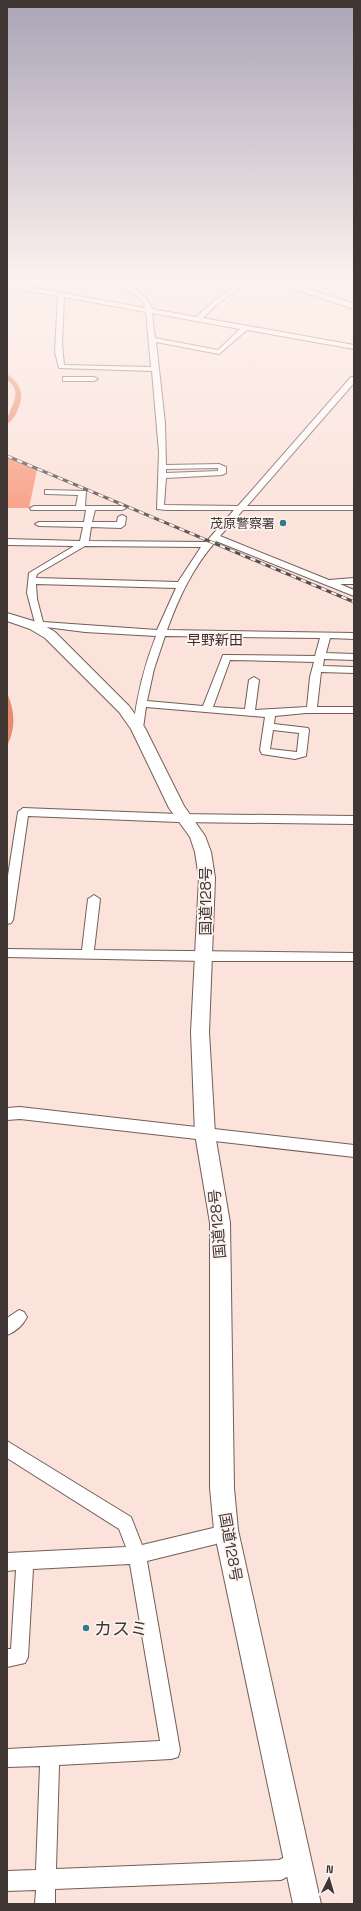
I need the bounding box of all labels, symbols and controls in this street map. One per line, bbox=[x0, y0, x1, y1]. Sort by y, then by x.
place label: 茂原警察署 bbox=[210, 515, 275, 532]
marker: 茂原警察署 bbox=[278, 518, 288, 528]
district label: 早野新田 bbox=[187, 631, 243, 649]
street label: 国道128号 bbox=[196, 866, 215, 936]
street label: 国道128号 bbox=[204, 1188, 230, 1260]
street label: 国道128号 bbox=[216, 1511, 246, 1583]
place label: カスミ bbox=[94, 1617, 148, 1640]
marker: カスミ bbox=[81, 1623, 91, 1633]
north arrow bbox=[309, 1859, 349, 1899]
text: N bbox=[326, 1862, 334, 1876]

